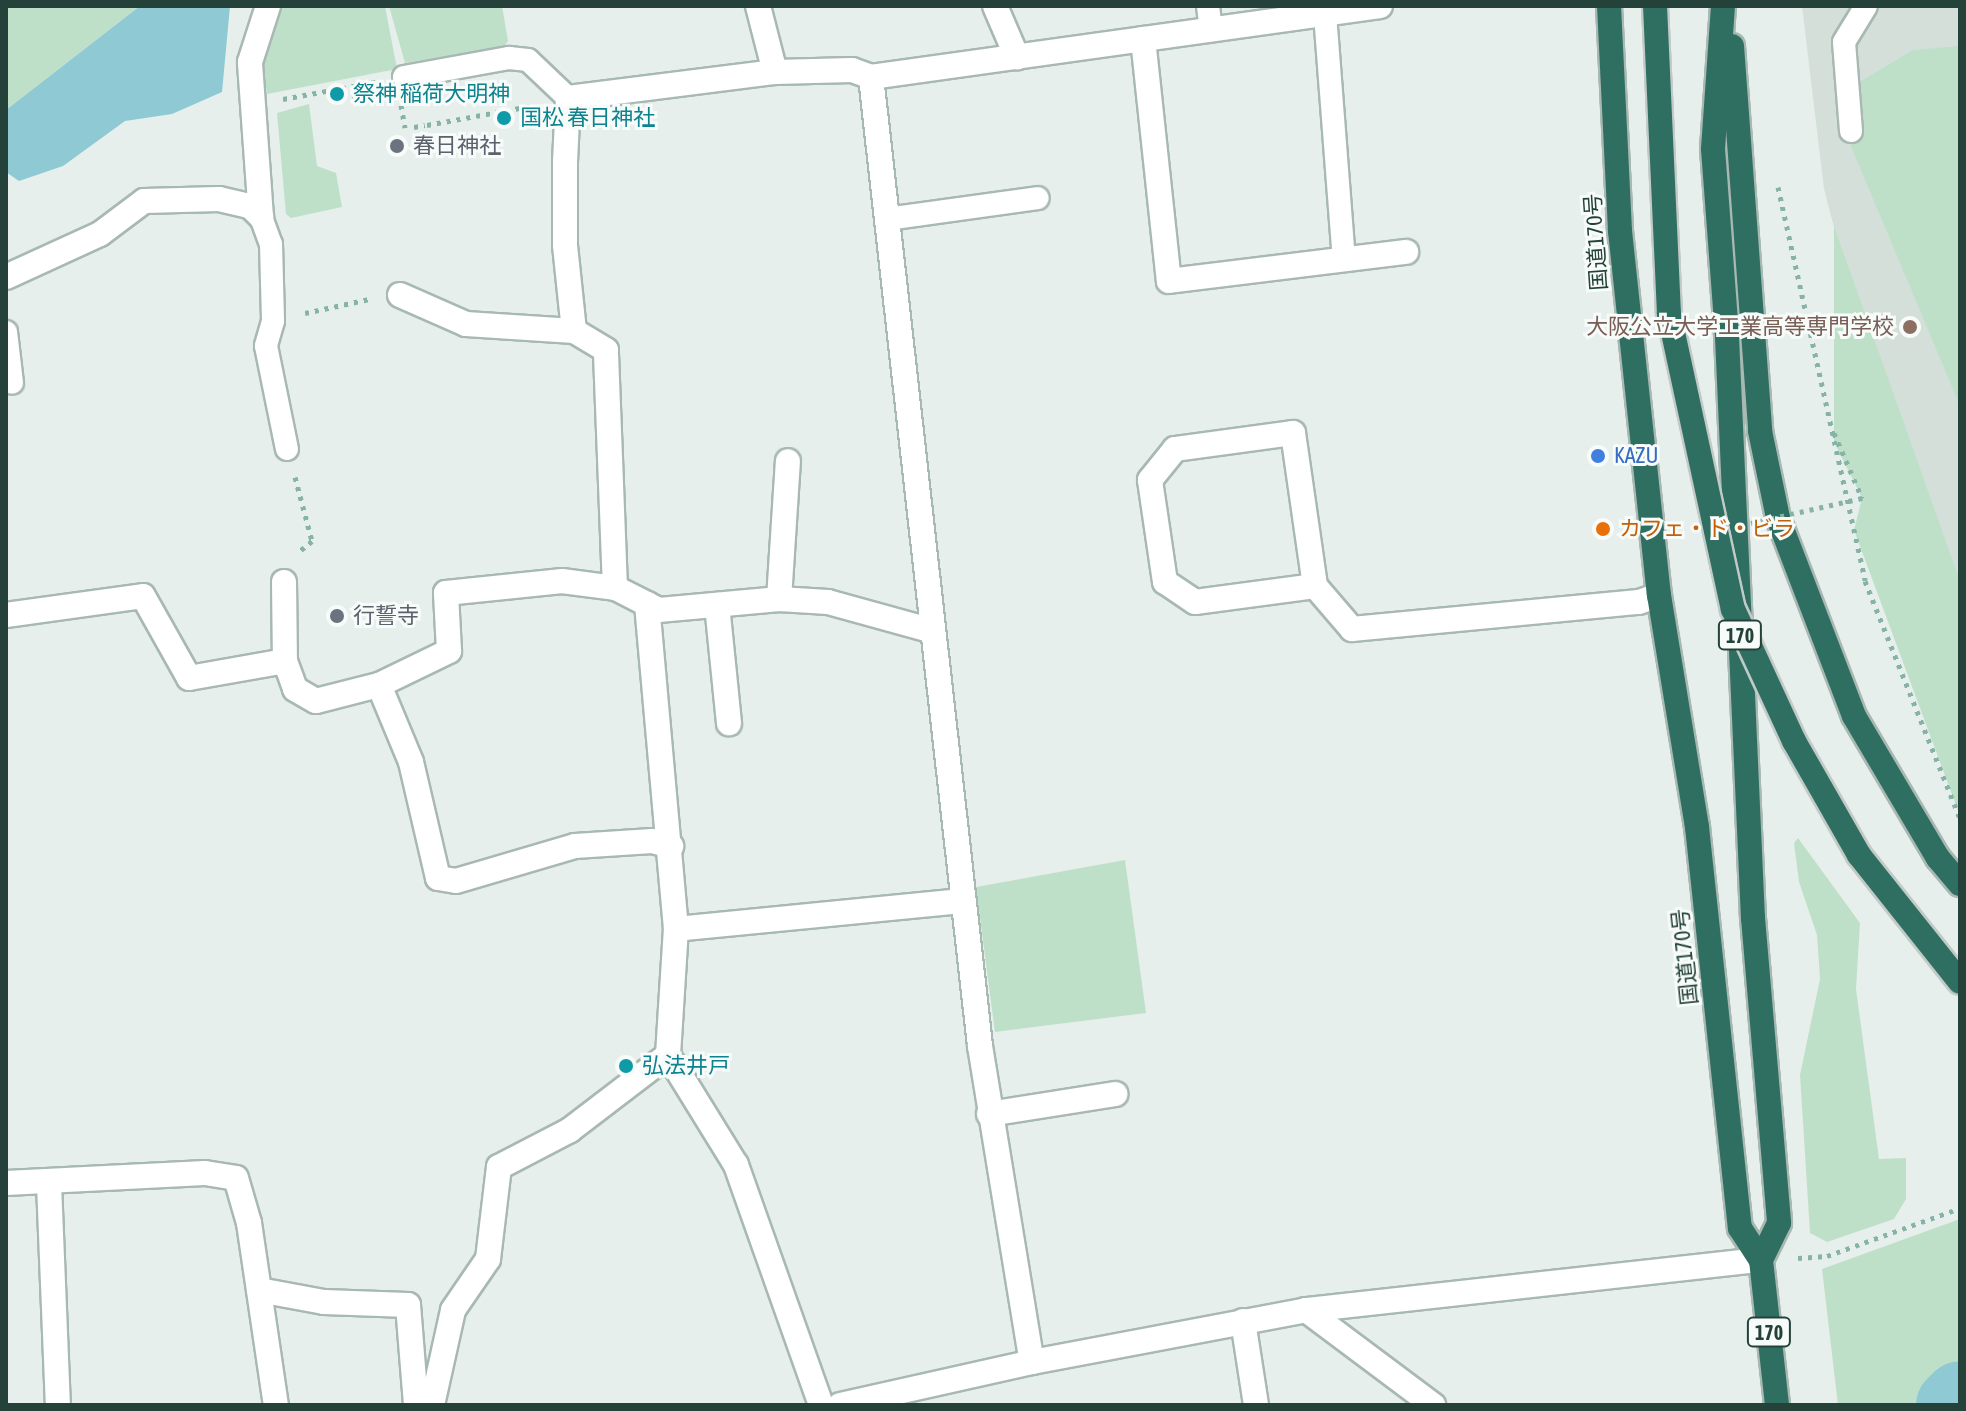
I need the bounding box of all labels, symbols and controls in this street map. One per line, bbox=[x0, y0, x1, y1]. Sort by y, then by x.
place label: 祭神 稲荷大明神 bbox=[353, 81, 510, 107]
marker: 祭神 稲荷大明神 bbox=[328, 85, 346, 103]
place label: 国松 春日神社 bbox=[520, 105, 655, 131]
marker: 国松 春日神社 bbox=[495, 109, 513, 127]
place label: 春日神社 bbox=[413, 133, 501, 159]
marker: 春日神社 bbox=[388, 137, 406, 155]
street label: 国道170号 bbox=[1579, 193, 1613, 291]
place label: 大阪公立大学工業高等専門学校 bbox=[1586, 314, 1894, 340]
marker: 大阪公立大学工業高等専門学校 bbox=[1901, 318, 1919, 336]
place label: KAZU bbox=[1614, 443, 1658, 469]
marker: KAZU bbox=[1589, 447, 1607, 465]
place label: カフェ・ド・ビラ bbox=[1619, 516, 1795, 542]
marker: カフェ・ド・ビラ bbox=[1594, 520, 1612, 538]
place label: 行誓寺 bbox=[353, 603, 419, 629]
marker: 行誓寺 bbox=[328, 607, 346, 625]
road number: 170 bbox=[1716, 619, 1764, 651]
street label: 国道170号 bbox=[1667, 907, 1703, 1007]
place label: 弘法井戸 bbox=[642, 1053, 730, 1079]
marker: 弘法井戸 bbox=[617, 1057, 635, 1075]
road number: 170 bbox=[1745, 1316, 1793, 1348]

